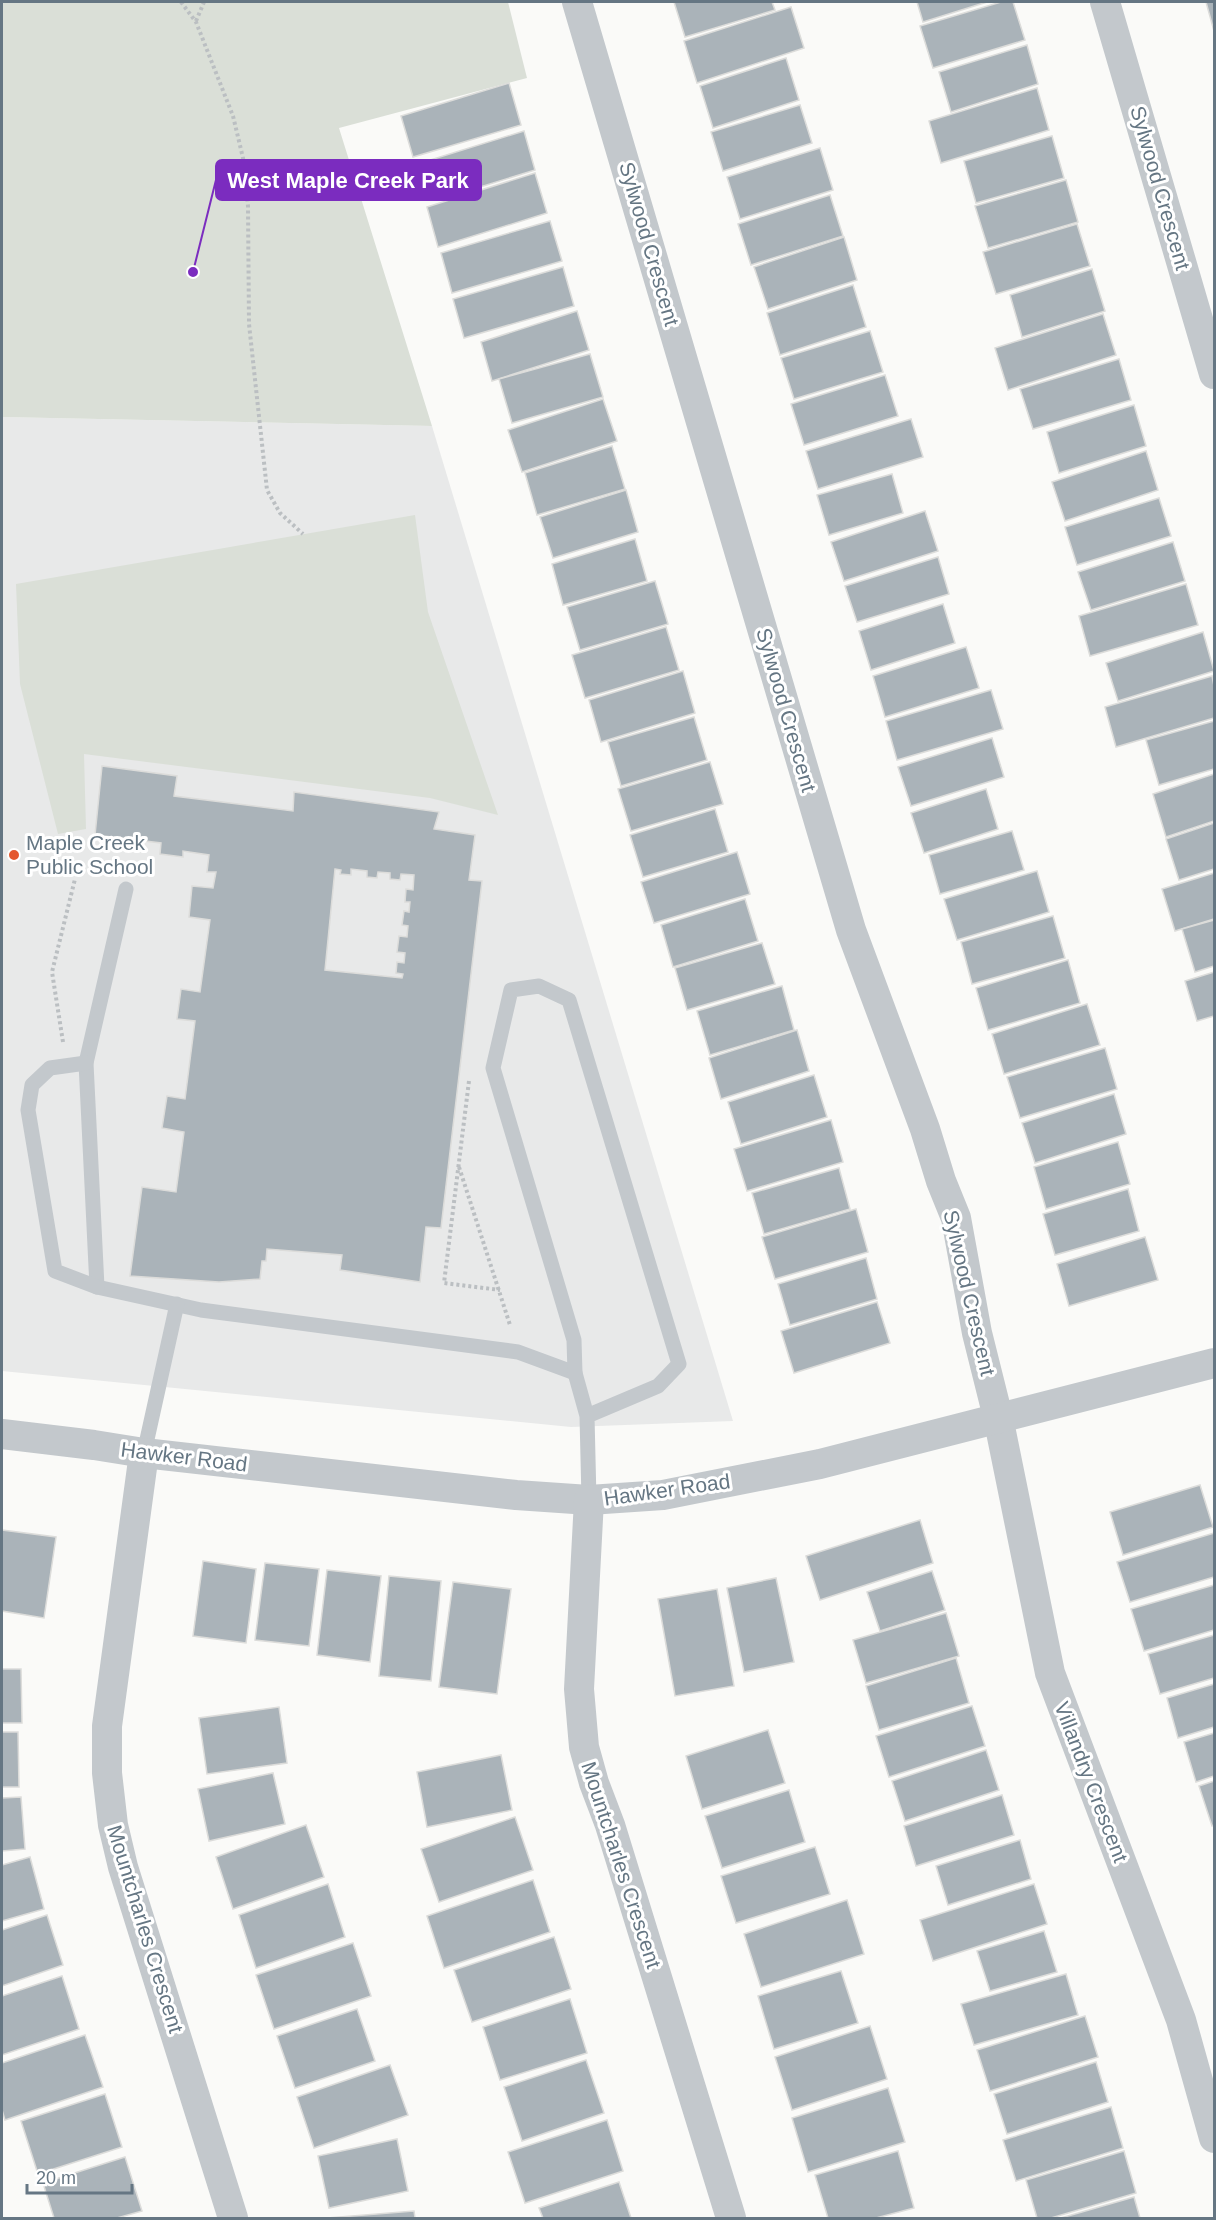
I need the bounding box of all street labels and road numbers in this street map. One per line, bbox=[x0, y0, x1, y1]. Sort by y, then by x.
street label: Sylwood Crescent bbox=[1126, 103, 1195, 273]
street label: Sylwood Crescent bbox=[615, 159, 684, 329]
street label: Sylwood Crescent bbox=[752, 625, 821, 795]
street label: Sylwood Crescent bbox=[939, 1208, 1000, 1378]
street label: Hawker Road bbox=[120, 1437, 249, 1476]
street label: Hawker Road bbox=[602, 1469, 732, 1510]
street label: Villandry Crescent bbox=[1050, 1698, 1133, 1865]
street label: Mountcharles Crescent bbox=[577, 1759, 666, 1971]
street label: Mountcharles Crescent bbox=[103, 1822, 188, 2036]

